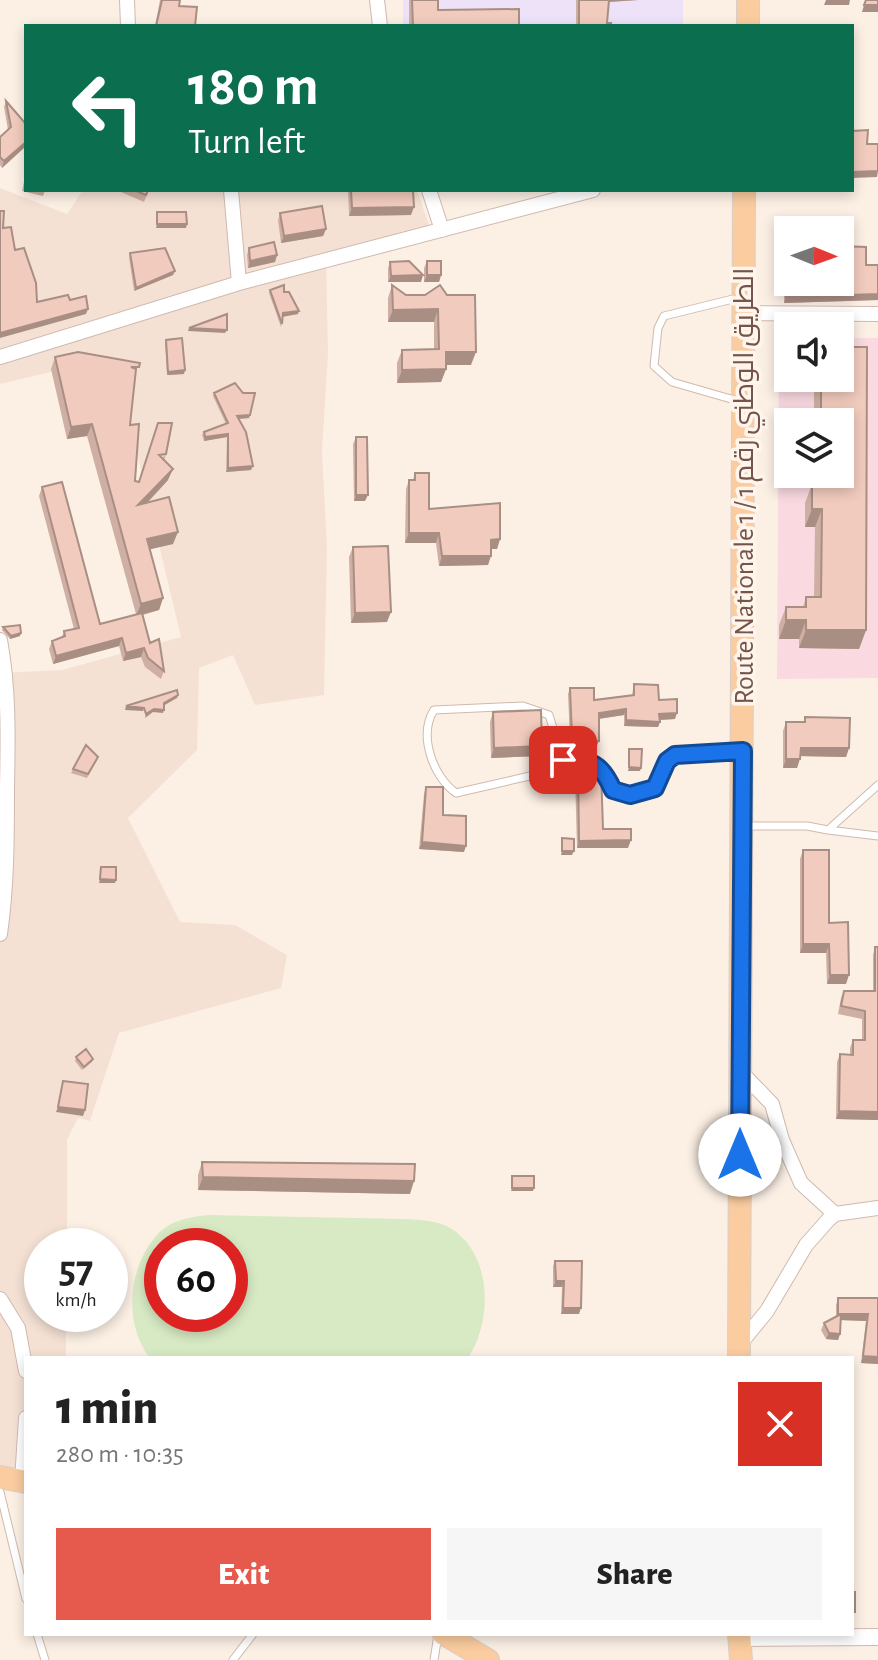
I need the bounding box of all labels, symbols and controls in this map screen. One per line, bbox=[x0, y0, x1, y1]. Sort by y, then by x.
icon: left bbox=[56, 56, 160, 160]
text: 180 m bbox=[188, 59, 319, 115]
text: Turn left bbox=[188, 124, 305, 160]
north arrow bbox=[774, 216, 854, 296]
map controls bbox=[774, 216, 854, 488]
street label: Route Nationale 1 / الطريق الوطني رقم 1 bbox=[731, 267, 765, 705]
button: sound bbox=[774, 312, 854, 392]
button: layers bbox=[774, 408, 854, 488]
pin bbox=[529, 726, 597, 794]
icon: arrive bbox=[541, 738, 585, 782]
position arrow bbox=[698, 1113, 782, 1197]
speed limit sign: 60 bbox=[144, 1228, 248, 1332]
text: 57 bbox=[59, 1250, 93, 1290]
text: km/h bbox=[55, 1290, 97, 1310]
button: close bbox=[738, 1382, 822, 1466]
text: 1 min bbox=[56, 1385, 158, 1433]
text: 280 m · 10:35 bbox=[56, 1441, 184, 1467]
button: Exit bbox=[56, 1528, 431, 1620]
button: Share bbox=[447, 1528, 822, 1620]

